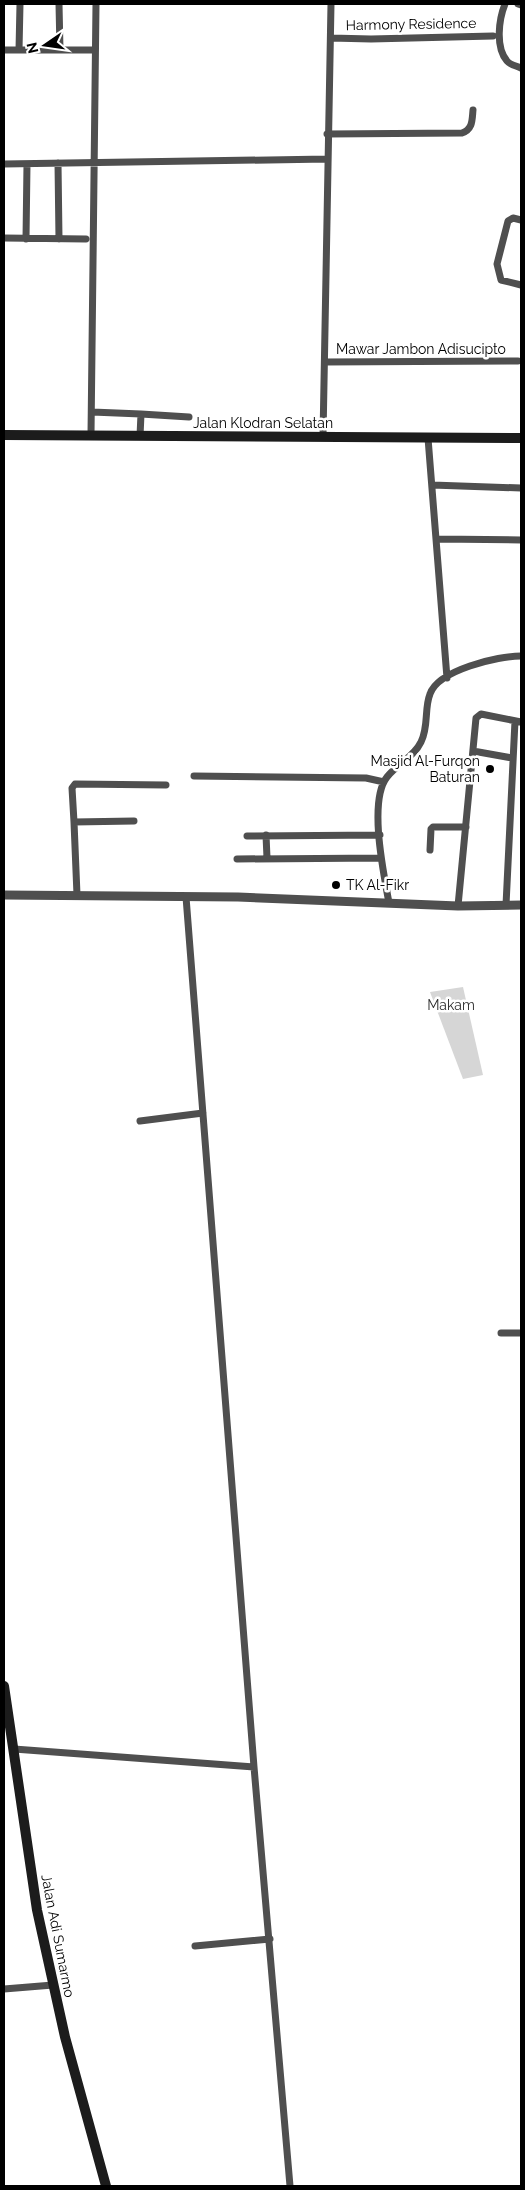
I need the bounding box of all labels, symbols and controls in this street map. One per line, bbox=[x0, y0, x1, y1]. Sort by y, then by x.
street label: Harmony Residence bbox=[346, 15, 476, 33]
north arrow bbox=[20, 20, 70, 70]
text: N bbox=[23, 41, 41, 55]
street label: Mawar Jambon Adisucipto bbox=[336, 341, 506, 357]
street label: Jalan Klodran Selatan bbox=[193, 415, 333, 431]
place label: Masjid Al-Furqon Baturan bbox=[370, 753, 480, 785]
marker: Masjid Al-Furqon Baturan bbox=[484, 763, 496, 775]
place label: TK Al-Fikr bbox=[346, 877, 409, 893]
marker: TK Al-Fikr bbox=[330, 879, 342, 891]
park label: Makam bbox=[427, 997, 475, 1013]
street label: Jalan Adi Sumarmo bbox=[38, 1873, 78, 1999]

